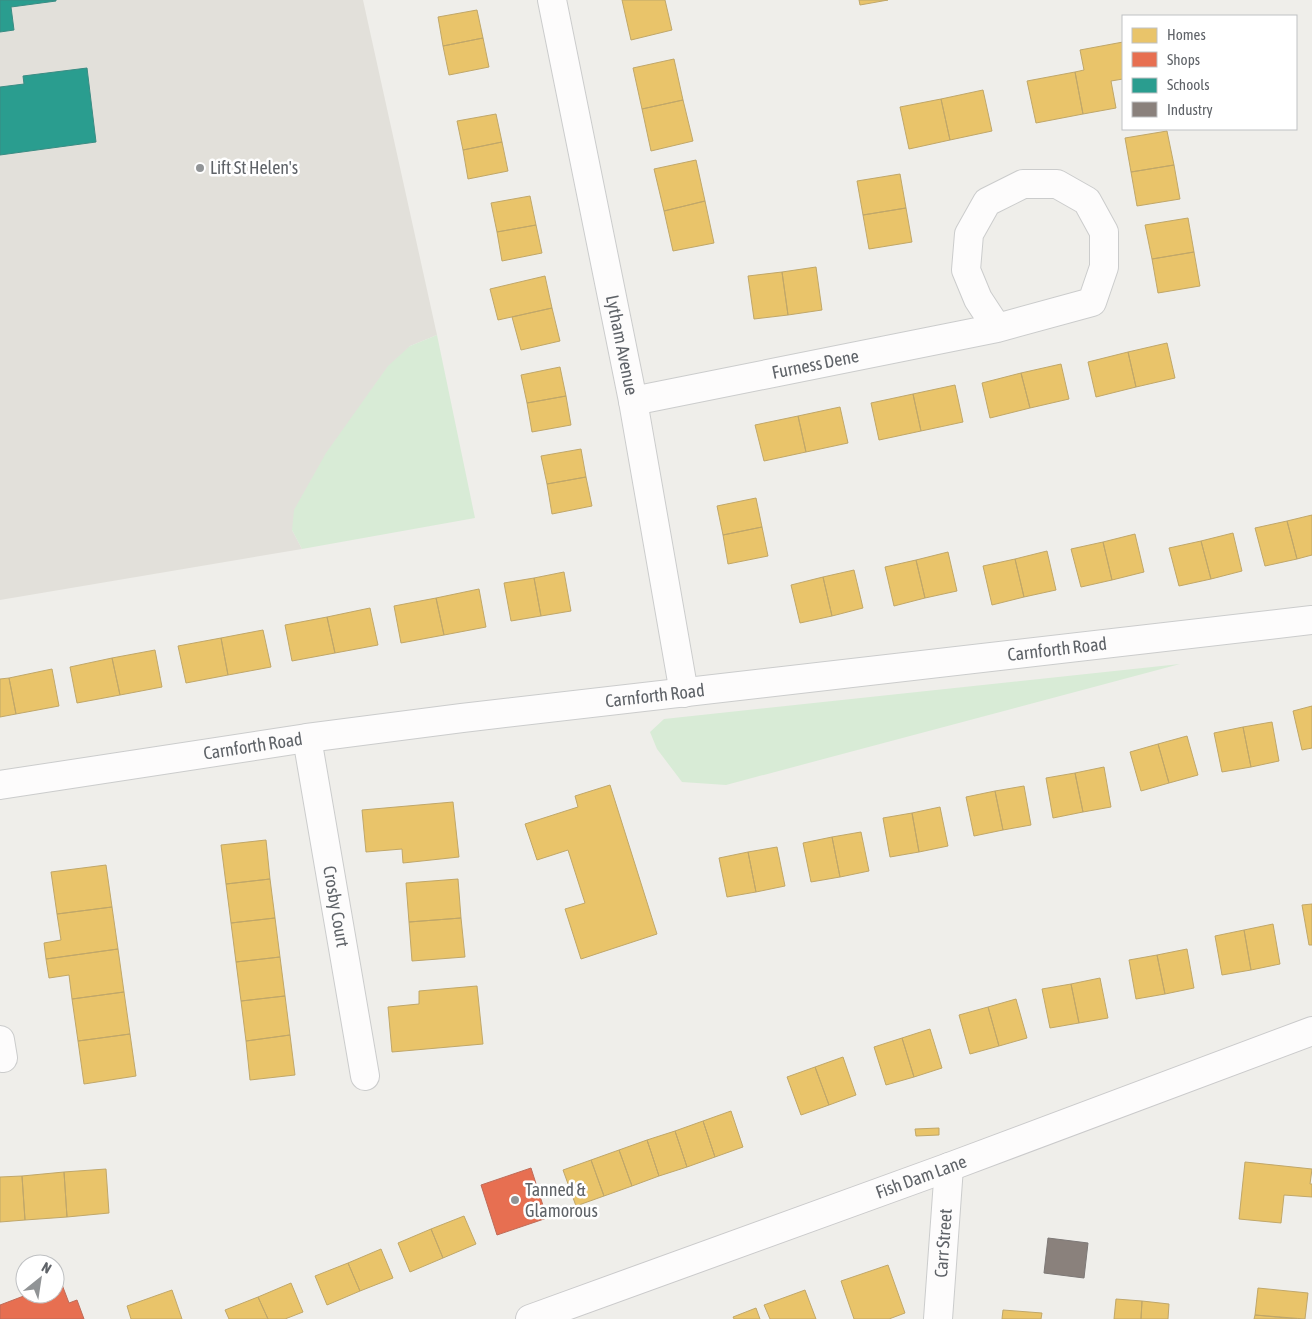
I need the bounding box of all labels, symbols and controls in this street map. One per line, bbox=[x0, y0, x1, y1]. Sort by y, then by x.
legend bbox=[1122, 15, 1297, 130]
text: Homes bbox=[1167, 26, 1206, 43]
text: Shops bbox=[1167, 51, 1200, 68]
text: Schools bbox=[1167, 76, 1210, 93]
text: Industry bbox=[1167, 101, 1213, 118]
place label: Lift St Helen's bbox=[210, 157, 298, 178]
marker: Lift St Helen's bbox=[194, 162, 206, 174]
street label: Lytham Avenue bbox=[602, 293, 643, 397]
street label: Furness Dene bbox=[770, 345, 861, 383]
street label: Carnforth Road bbox=[1006, 633, 1108, 665]
street label: Carnforth Road bbox=[604, 679, 706, 711]
street label: Carnforth Road bbox=[202, 728, 304, 764]
street label: Crosby Court bbox=[319, 864, 354, 949]
street label: Fish Dam Lane bbox=[873, 1150, 969, 1203]
place label: Tanned & Glamorous bbox=[525, 1179, 598, 1221]
marker: Tanned & Glamorous bbox=[509, 1194, 521, 1206]
street label: Carr Street bbox=[930, 1208, 956, 1278]
north arrow bbox=[15, 1254, 65, 1304]
text: N bbox=[39, 1259, 54, 1277]

